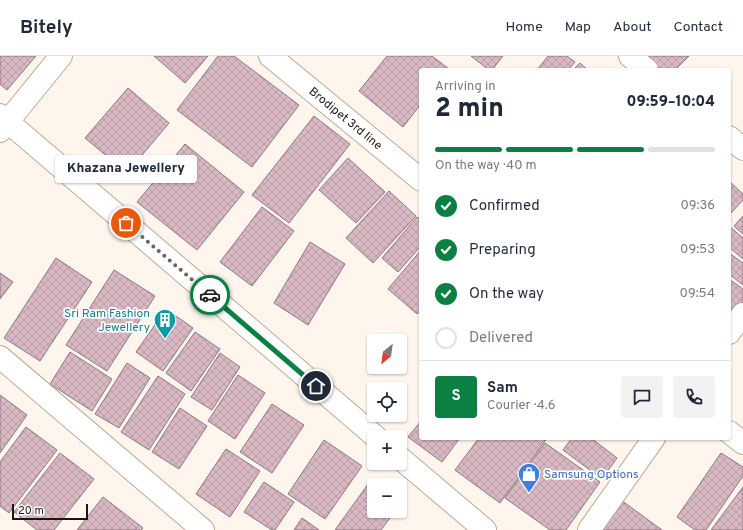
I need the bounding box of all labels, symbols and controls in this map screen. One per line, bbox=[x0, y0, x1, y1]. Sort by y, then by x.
text: Bitely bbox=[20, 16, 73, 40]
text: Home bbox=[506, 19, 543, 36]
text: Map bbox=[565, 19, 591, 36]
text: About bbox=[613, 19, 652, 36]
text: Contact bbox=[674, 19, 723, 36]
text: Arriving in bbox=[435, 79, 496, 95]
street label: Brodipet 3rd line bbox=[305, 84, 385, 154]
text: 2 min bbox=[435, 93, 504, 126]
text: 09:59–10:04 bbox=[627, 93, 715, 112]
callout: Khazana Jewellery bbox=[55, 155, 197, 183]
text: On the way · 40 m bbox=[435, 158, 537, 174]
text: Khazana Jewellery bbox=[67, 161, 185, 177]
icon: check bbox=[435, 195, 457, 217]
text: Confirmed bbox=[469, 197, 540, 216]
text: 09:36 bbox=[680, 198, 715, 214]
pin bbox=[109, 206, 143, 240]
icon: bag bbox=[115, 212, 137, 234]
icon: check bbox=[435, 239, 457, 261]
text: Preparing bbox=[469, 241, 536, 260]
text: 09:53 bbox=[680, 242, 715, 258]
courier bbox=[190, 275, 230, 315]
icon: check bbox=[435, 283, 457, 305]
icon: car bbox=[199, 284, 221, 306]
text: On the way bbox=[469, 285, 544, 304]
text: 09:54 bbox=[680, 286, 715, 302]
place label: Sri Ram Fashion Jewellery bbox=[64, 306, 150, 336]
building icon: Sri Ram Fashion Jewellery bbox=[152, 307, 178, 340]
text: Delivered bbox=[469, 329, 533, 348]
north arrow bbox=[367, 334, 407, 374]
map controls bbox=[367, 334, 407, 518]
pin bbox=[299, 369, 333, 403]
icon: home bbox=[305, 375, 327, 397]
button: chat bbox=[621, 376, 663, 418]
button: phone bbox=[673, 376, 715, 418]
text: Sam bbox=[487, 379, 518, 398]
button: locate bbox=[367, 382, 407, 422]
text: S bbox=[451, 387, 461, 406]
text: Courier · 4.6 bbox=[487, 398, 555, 414]
button: + bbox=[367, 430, 407, 470]
shop icon: Samsung Options bbox=[516, 461, 542, 494]
place label: Samsung Options bbox=[544, 467, 639, 483]
button: − bbox=[367, 478, 407, 518]
scale bar bbox=[12, 502, 88, 521]
text: 20 m bbox=[18, 504, 44, 518]

